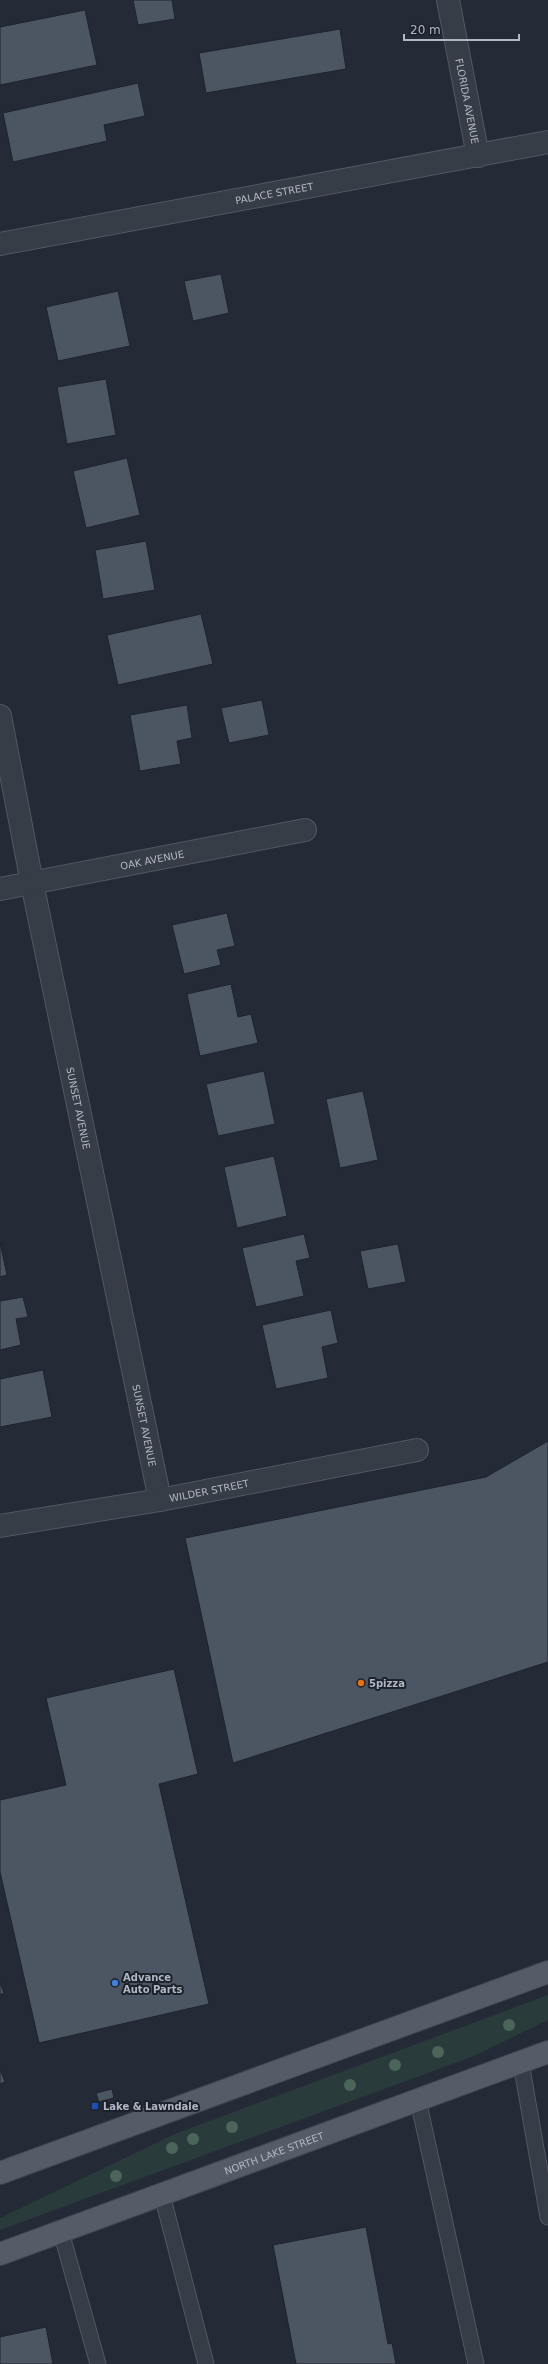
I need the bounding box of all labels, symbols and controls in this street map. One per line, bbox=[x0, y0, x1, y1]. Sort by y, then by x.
scale bar bbox=[404, 16, 519, 42]
text: 20 m bbox=[410, 23, 441, 37]
street label: FLORIDA AVENUE bbox=[453, 58, 481, 145]
street label: PALACE STREET bbox=[234, 181, 315, 206]
street label: OAK AVENUE bbox=[119, 848, 185, 872]
street label: SUNSET AVENUE bbox=[64, 1066, 92, 1150]
street label: SUNSET AVENUE bbox=[130, 1383, 158, 1468]
street label: WILDER STREET bbox=[168, 1478, 251, 1504]
marker: 5pizza bbox=[356, 1678, 366, 1688]
place label: 5pizza bbox=[369, 1678, 405, 1689]
place label: Advance Auto Parts bbox=[123, 1972, 183, 1995]
marker: Advance Auto Parts bbox=[110, 1978, 120, 1988]
marker: Lake & Lawndale bbox=[90, 2101, 100, 2111]
place label: Lake & Lawndale bbox=[103, 2101, 199, 2112]
street label: NORTH LAKE STREET bbox=[223, 2130, 326, 2177]

